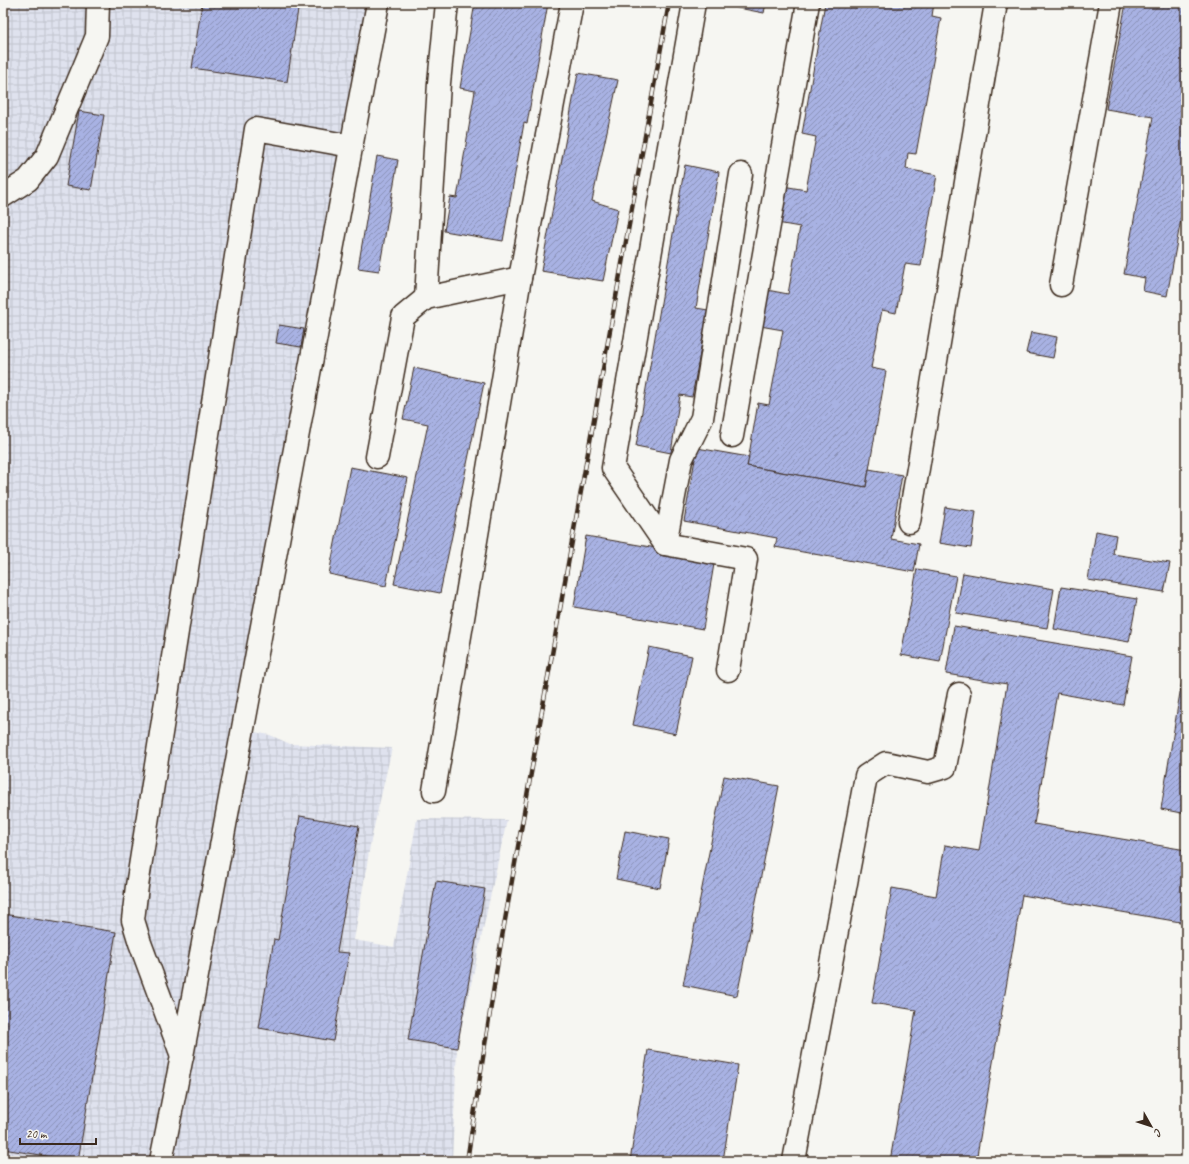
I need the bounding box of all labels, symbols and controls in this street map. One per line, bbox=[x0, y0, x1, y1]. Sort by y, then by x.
north arrow bbox=[1131, 1106, 1171, 1146]
scale bar bbox=[20, 1120, 96, 1146]
text: 20 m bbox=[26, 1126, 48, 1142]
text: С bbox=[1151, 1126, 1166, 1140]

